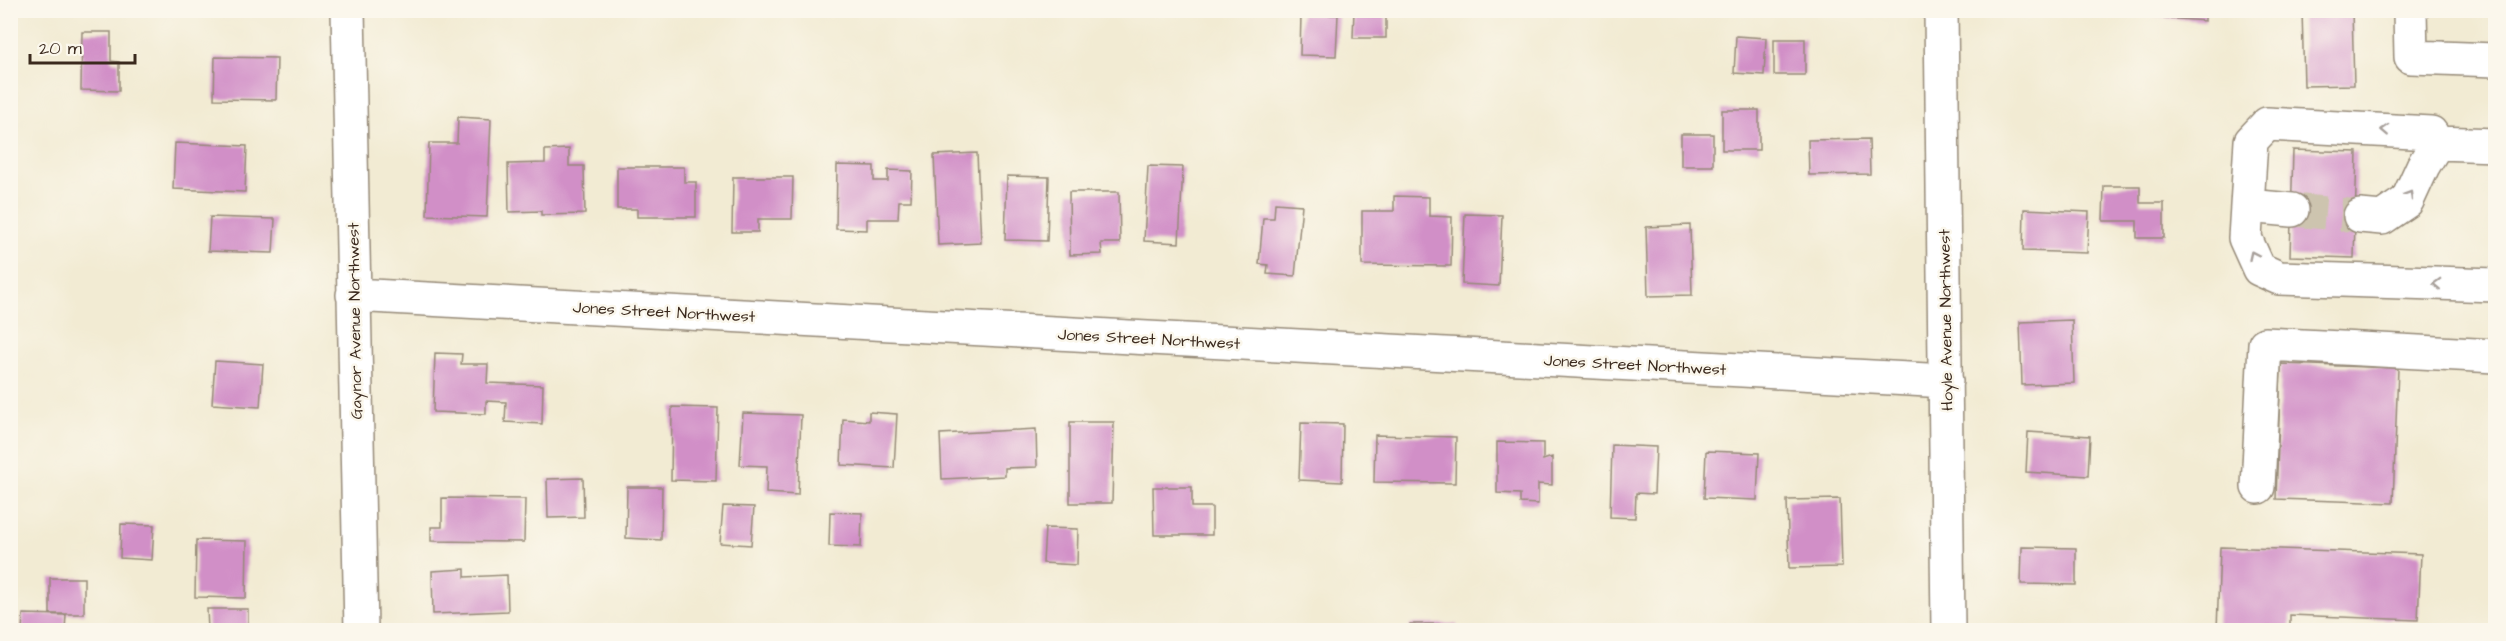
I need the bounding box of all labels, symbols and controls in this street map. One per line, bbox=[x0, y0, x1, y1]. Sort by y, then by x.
scale bar bbox=[30, 27, 135, 65]
text: 20 m bbox=[39, 36, 82, 61]
one-way arrow bbox=[2380, 124, 2389, 137]
one-way arrow bbox=[2402, 190, 2413, 201]
street label: Gaynor Avenue Northwest bbox=[342, 222, 369, 420]
street label: Hoyle Avenue Northwest bbox=[1933, 228, 1960, 411]
one-way arrow bbox=[2248, 251, 2260, 262]
one-way arrow bbox=[2433, 278, 2442, 291]
street label: Jones Street Northwest bbox=[572, 296, 756, 328]
street label: Jones Street Northwest bbox=[1057, 323, 1241, 355]
street label: Jones Street Northwest bbox=[1543, 349, 1727, 381]

